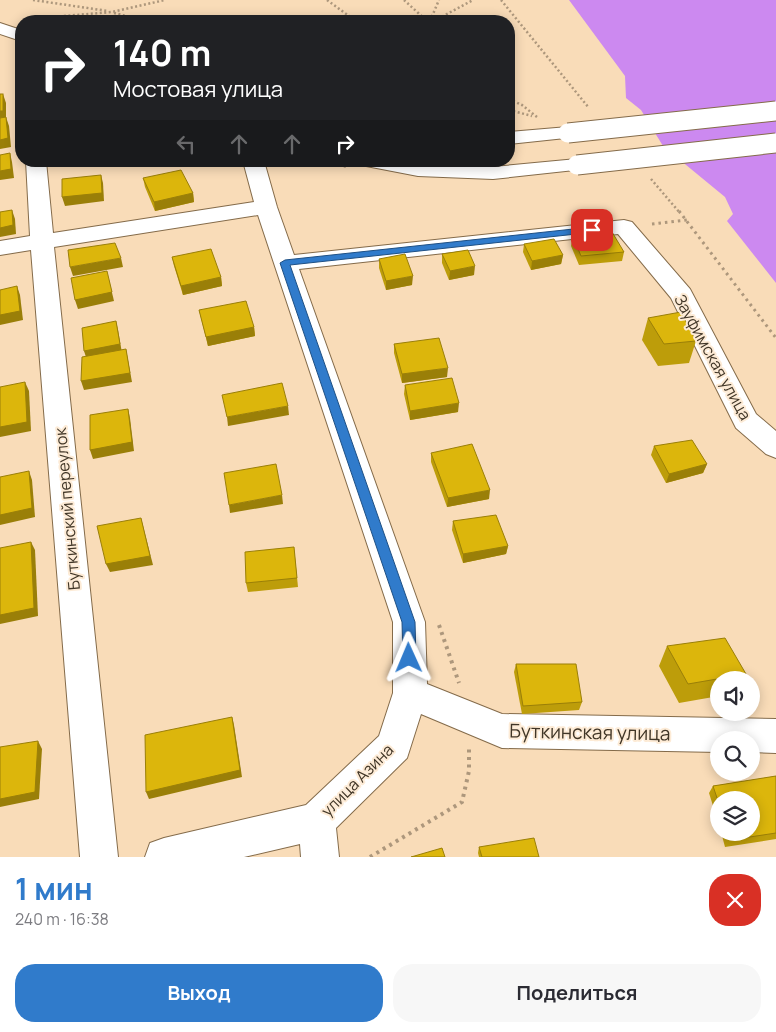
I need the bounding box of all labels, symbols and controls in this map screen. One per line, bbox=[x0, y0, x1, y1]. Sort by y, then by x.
text: 140 m bbox=[113, 29, 211, 77]
icon: right bbox=[30, 35, 95, 100]
text: Мостовая улица bbox=[113, 74, 283, 104]
icon: left bbox=[172, 130, 200, 158]
icon: ahead bbox=[225, 130, 253, 158]
icon: ahead bbox=[278, 130, 306, 158]
icon: right bbox=[331, 130, 359, 158]
pin bbox=[571, 209, 613, 251]
icon: arrive bbox=[578, 216, 606, 244]
street label: Зауфимская улица bbox=[669, 290, 757, 424]
street label: Буткинский переулок bbox=[49, 426, 85, 591]
position arrow bbox=[382, 631, 434, 683]
map controls bbox=[710, 671, 760, 841]
button: sound bbox=[710, 671, 760, 721]
street label: Буткинская улица bbox=[509, 718, 671, 746]
button: search bbox=[710, 731, 760, 781]
street label: улица Азина bbox=[316, 739, 398, 821]
button: layers bbox=[710, 791, 760, 841]
text: 1 мин bbox=[15, 868, 93, 909]
button: close bbox=[709, 874, 761, 926]
text: 240 m · 16:38 bbox=[15, 908, 109, 930]
button: Выход bbox=[15, 964, 383, 1022]
button: Поделиться bbox=[393, 964, 761, 1022]

